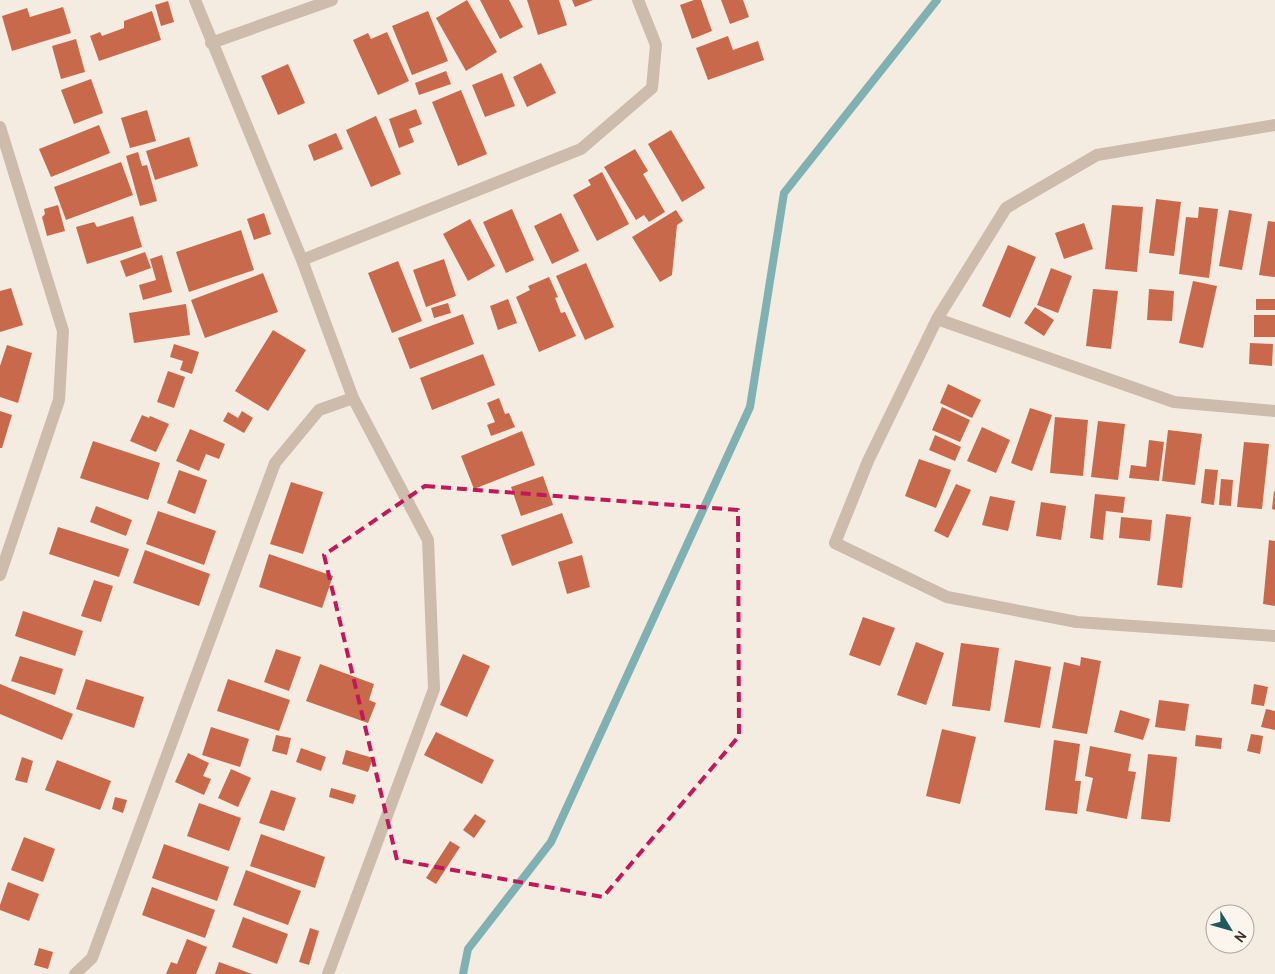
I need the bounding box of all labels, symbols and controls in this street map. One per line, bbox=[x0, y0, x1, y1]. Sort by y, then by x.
north arrow bbox=[1205, 904, 1255, 954]
text: N bbox=[1229, 927, 1249, 945]

